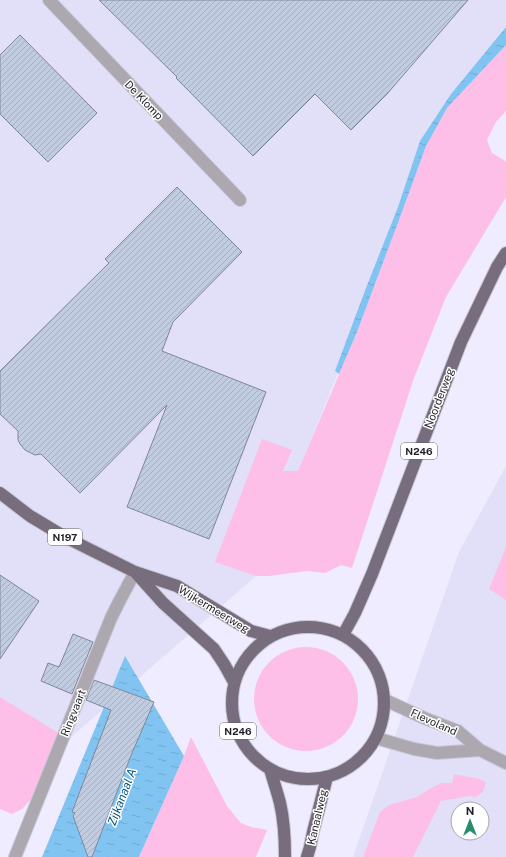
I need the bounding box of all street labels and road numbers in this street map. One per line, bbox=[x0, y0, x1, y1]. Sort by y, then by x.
street label: De Klomp bbox=[123, 78, 166, 122]
street label: Noorderweg bbox=[422, 366, 456, 430]
road number: N246 bbox=[401, 443, 437, 459]
road number: N197 bbox=[48, 529, 82, 545]
street label: Wijkermeerweg bbox=[176, 583, 252, 635]
street label: Ringvaart bbox=[58, 688, 88, 738]
street label: Flevoland bbox=[409, 706, 459, 738]
road number: N246 bbox=[220, 723, 256, 739]
street label: Kanaalweg bbox=[305, 788, 329, 846]

